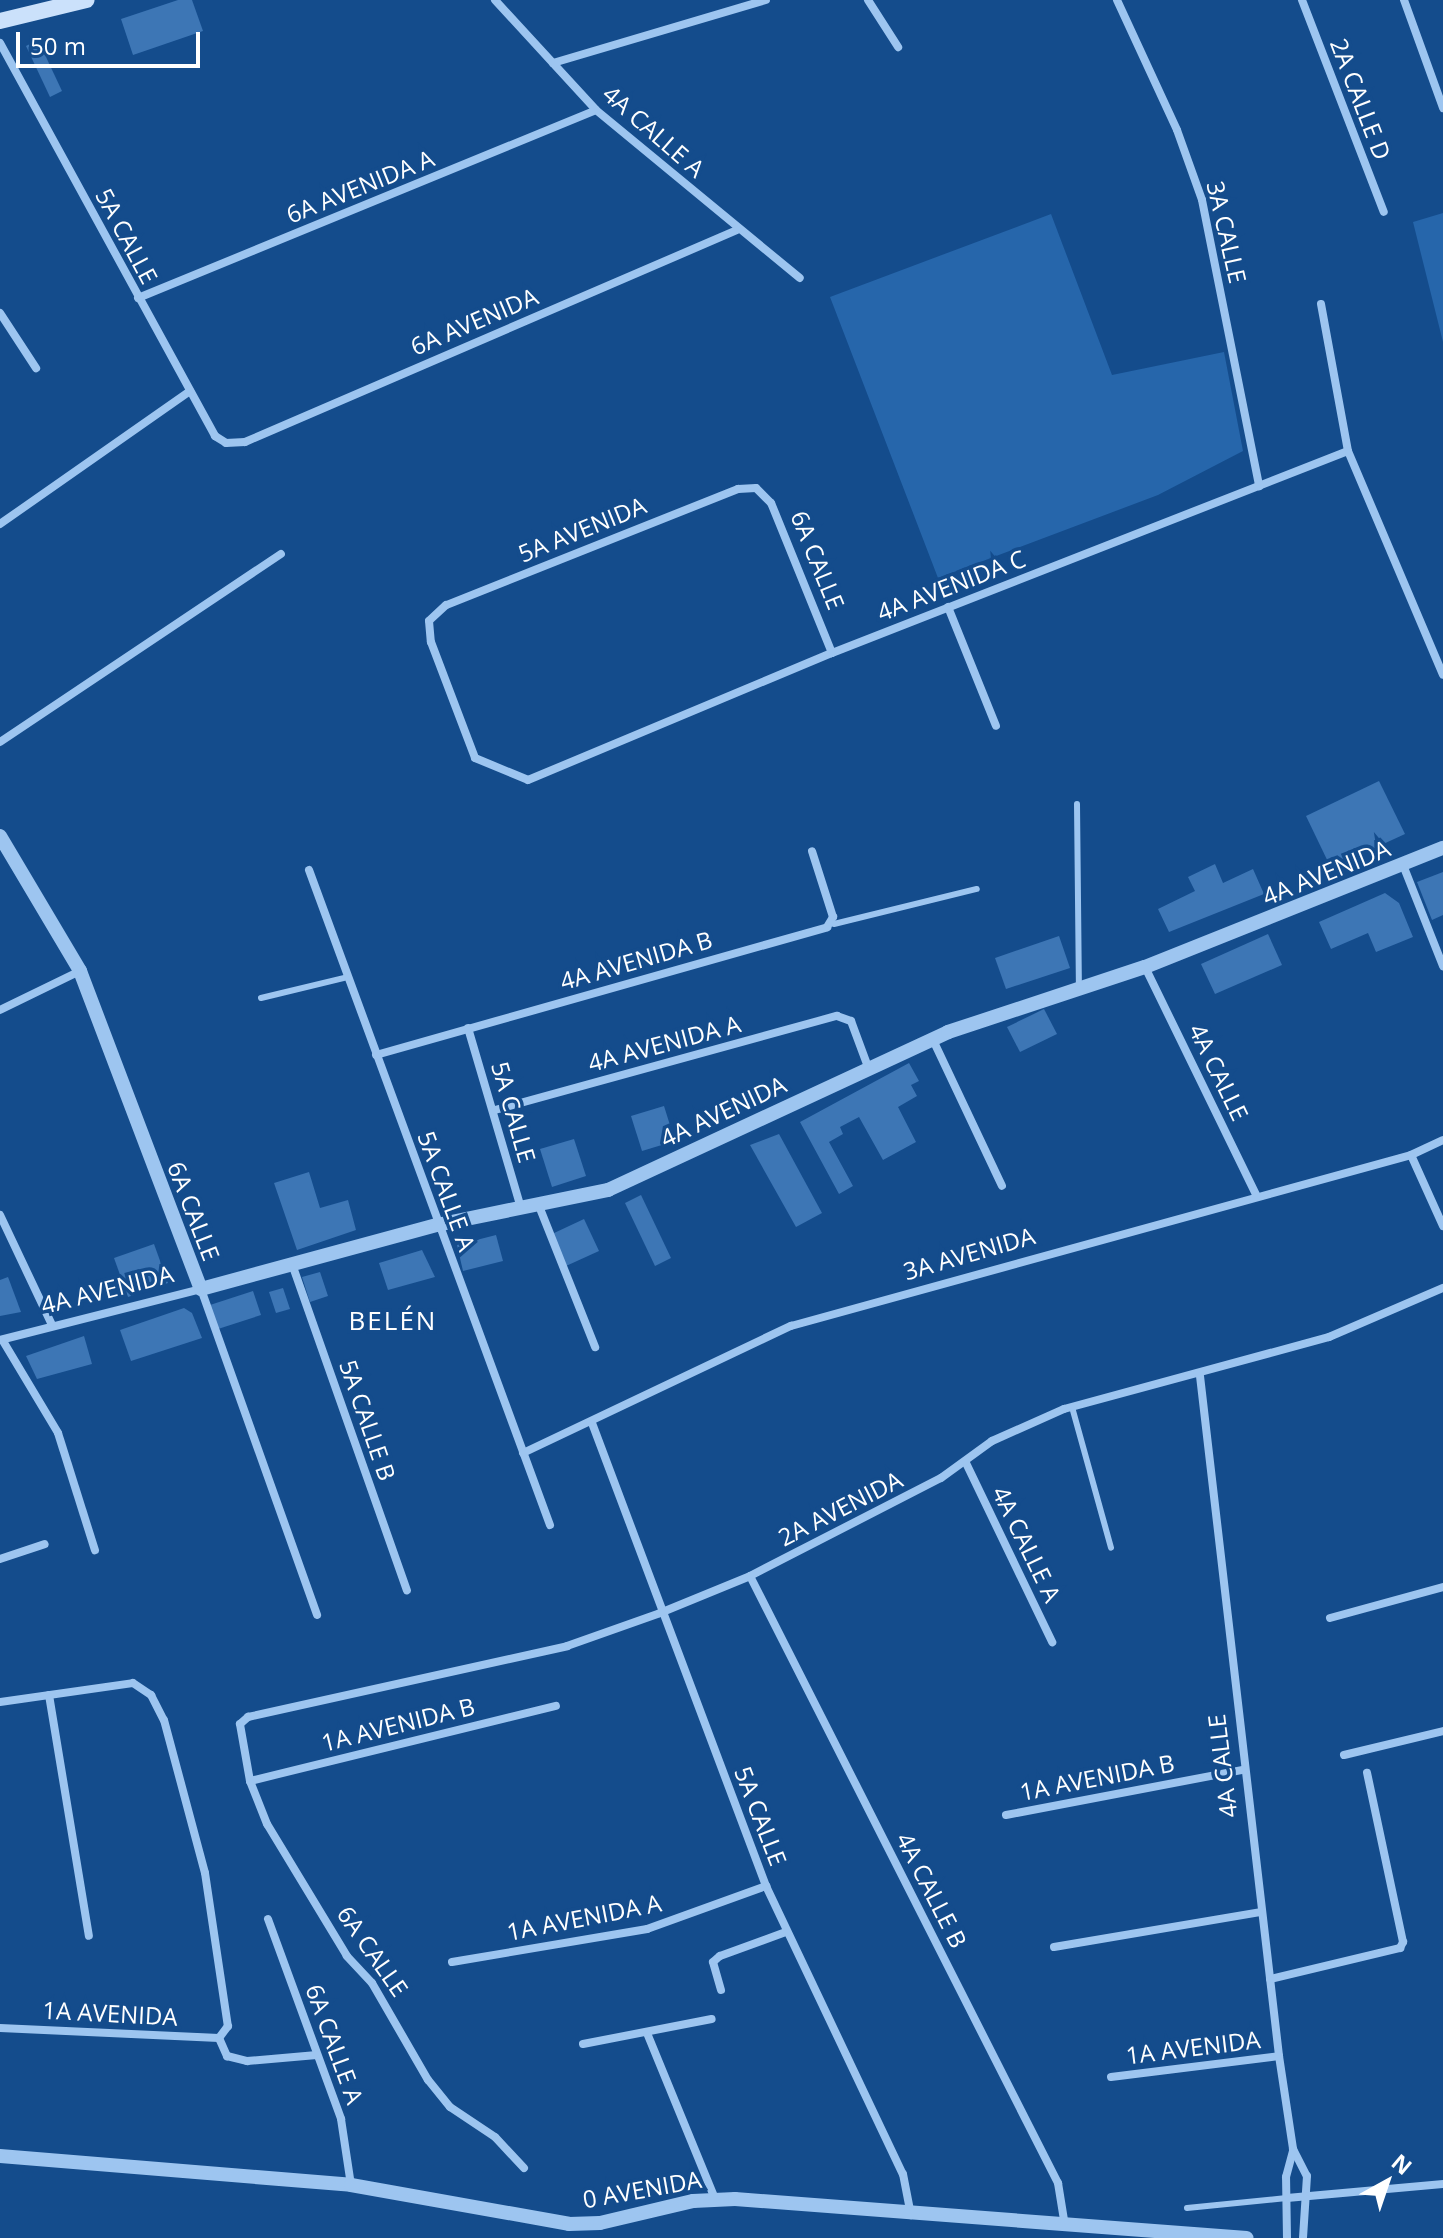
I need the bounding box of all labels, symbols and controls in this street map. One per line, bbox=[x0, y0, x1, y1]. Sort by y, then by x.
scale bar bbox=[20, 16, 204, 66]
text: 50 m bbox=[30, 29, 86, 62]
street label: 2A CALLE D bbox=[1325, 34, 1397, 164]
street label: 4A CALLE A bbox=[597, 79, 711, 183]
street label: 6A AVENIDA A bbox=[282, 143, 438, 229]
street label: 3A CALLE bbox=[1201, 178, 1253, 286]
street label: 5A CALLE bbox=[90, 183, 164, 289]
street label: 6A AVENIDA bbox=[406, 281, 542, 361]
street label: 5A AVENIDA bbox=[514, 490, 650, 568]
street label: 6A CALLE bbox=[785, 506, 851, 614]
street label: 4A AVENIDA C bbox=[873, 543, 1029, 627]
street label: 4A AVENIDA bbox=[1258, 833, 1394, 911]
street label: 4A AVENIDA B bbox=[557, 925, 715, 995]
street label: 4A AVENIDA A bbox=[585, 1009, 743, 1077]
street label: 4A CALLE bbox=[1183, 1019, 1255, 1125]
street label: 5A CALLE bbox=[486, 1058, 542, 1166]
street label: 4A AVENIDA bbox=[656, 1069, 790, 1153]
street label: 5A CALLE A bbox=[412, 1127, 482, 1255]
street label: 6A CALLE bbox=[162, 1157, 226, 1265]
street label: 3A AVENIDA bbox=[900, 1221, 1038, 1285]
street label: 4A AVENIDA bbox=[38, 1259, 176, 1319]
district label: BELÉN bbox=[349, 1305, 437, 1337]
street label: 5A CALLE B bbox=[334, 1356, 402, 1484]
street label: 2A AVENIDA bbox=[773, 1464, 907, 1552]
street label: 4A CALLE A bbox=[987, 1481, 1067, 1607]
street label: 1A AVENIDA B bbox=[318, 1691, 478, 1757]
street label: 4A CALLE bbox=[1201, 1713, 1243, 1819]
street label: 1A AVENIDA B bbox=[1017, 1748, 1177, 1806]
street label: 5A CALLE bbox=[729, 1762, 793, 1870]
street label: 4A CALLE B bbox=[891, 1828, 973, 1952]
street label: 1A AVENIDA A bbox=[504, 1888, 664, 1946]
street label: 6A CALLE bbox=[331, 1900, 415, 2002]
street label: 6A CALLE A bbox=[300, 1980, 370, 2108]
street label: 1A AVENIDA bbox=[42, 1995, 178, 2031]
street label: 1A AVENIDA bbox=[1124, 2024, 1262, 2070]
north arrow bbox=[1347, 2142, 1427, 2222]
text: N bbox=[1386, 2146, 1419, 2181]
street label: 0 AVENIDA bbox=[580, 2164, 704, 2214]

